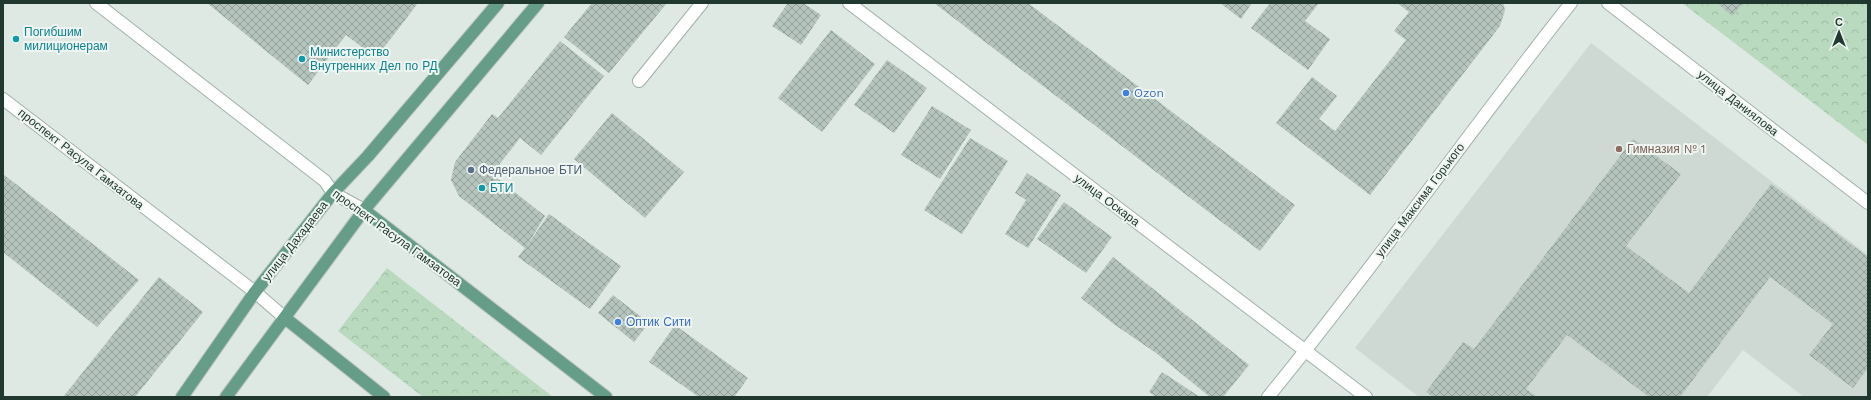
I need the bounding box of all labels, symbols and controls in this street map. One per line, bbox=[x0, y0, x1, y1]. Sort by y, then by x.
north arrow bbox=[1819, 12, 1859, 52]
text: С bbox=[1835, 16, 1843, 29]
place label: Погибшим милиционерам bbox=[24, 25, 108, 53]
marker: Погибшим милиционерам bbox=[11, 34, 21, 44]
place label: Министерство Внутренних Дел по РД bbox=[310, 45, 438, 73]
marker: Министерство Внутренних Дел по РД bbox=[297, 54, 307, 64]
street label: улица Даниялова bbox=[1695, 67, 1781, 139]
place label: Ozon bbox=[1134, 86, 1164, 100]
marker: Ozon bbox=[1121, 88, 1131, 98]
street label: проспект Расула Гамзатова bbox=[16, 106, 147, 213]
street label: улица Максима Горького bbox=[1373, 140, 1468, 260]
place label: Гимназия № 1 bbox=[1627, 142, 1705, 156]
marker: Гимназия № 1 bbox=[1614, 144, 1624, 154]
place label: Федеральное БТИ bbox=[479, 163, 582, 177]
marker: Федеральное БТИ bbox=[466, 165, 476, 175]
street label: улица Оскара bbox=[1072, 171, 1143, 229]
place label: БТИ bbox=[490, 181, 513, 195]
marker: БТИ bbox=[477, 183, 487, 193]
street label: проспект Расула Гамзатова bbox=[330, 187, 464, 289]
street label: улица Дахадаева bbox=[259, 198, 331, 284]
place label: Оптик Сити bbox=[626, 315, 691, 329]
marker: Оптик Сити bbox=[613, 317, 623, 327]

